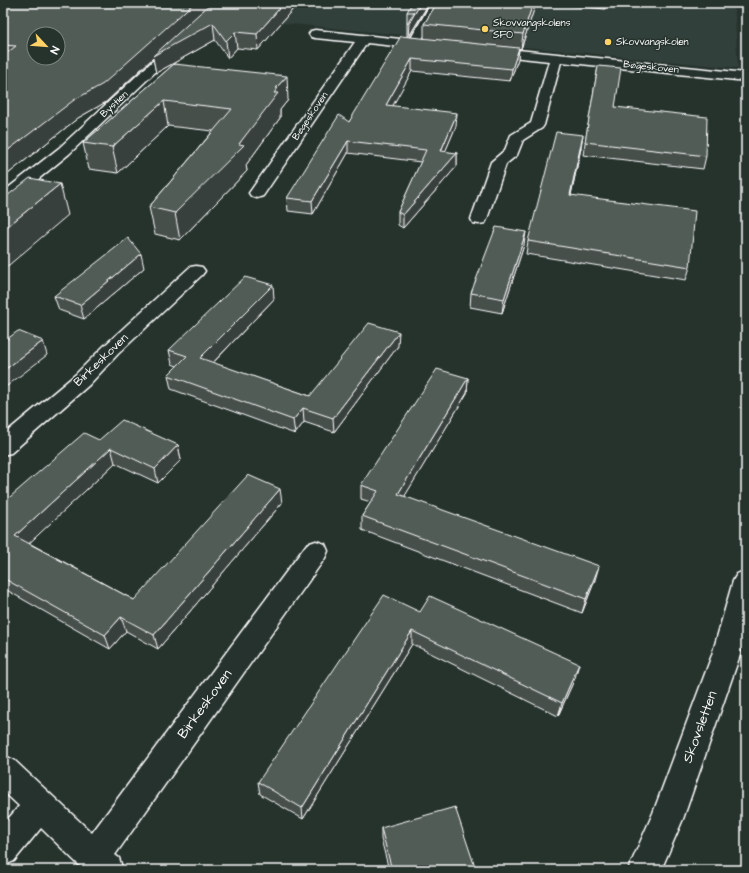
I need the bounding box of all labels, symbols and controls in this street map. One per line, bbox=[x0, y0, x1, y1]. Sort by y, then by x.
place label: Skovvangskolens SFO bbox=[493, 16, 571, 42]
marker: Skovvangskolens SFO bbox=[480, 24, 490, 34]
north arrow bbox=[26, 26, 66, 66]
place label: Skovvangskolen bbox=[616, 35, 689, 50]
marker: Skovvangskolen bbox=[603, 37, 613, 47]
text: N bbox=[46, 44, 63, 57]
street label: Bøgeskoven bbox=[622, 57, 679, 78]
street label: Bystien bbox=[97, 87, 132, 121]
street label: Bøgeskoven bbox=[289, 89, 332, 144]
street label: Birkeskoven bbox=[70, 330, 132, 390]
street label: Birkeskoven bbox=[173, 665, 237, 743]
street label: Skovsletten bbox=[678, 688, 722, 766]

